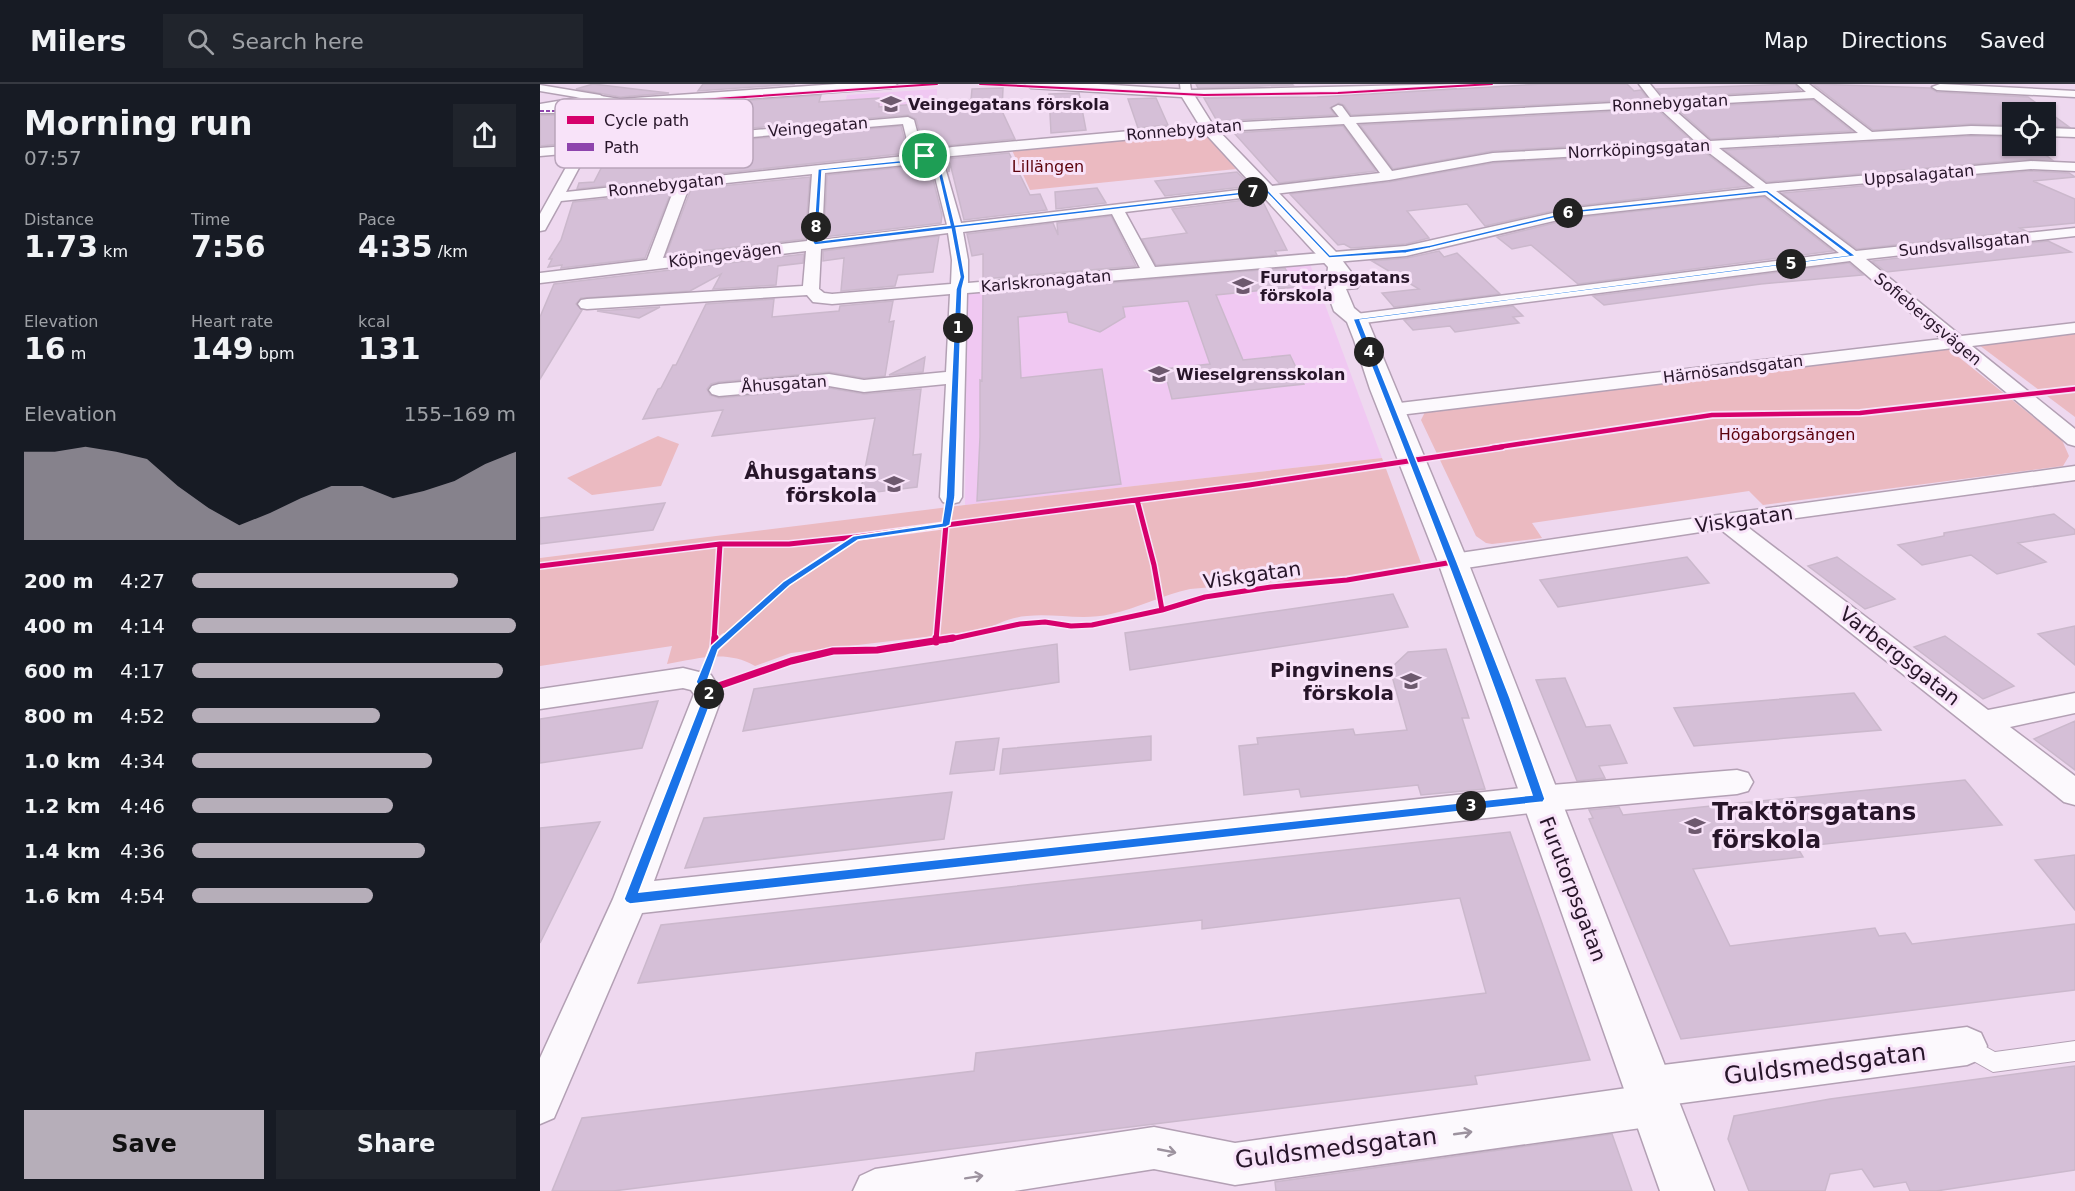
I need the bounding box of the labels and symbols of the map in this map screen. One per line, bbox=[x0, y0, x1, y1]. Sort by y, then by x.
street label: Ronnebygatan bbox=[1612, 90, 1728, 116]
school or university icon: Veingegatans förskola bbox=[879, 92, 903, 116]
place label: Veingegatans förskola bbox=[908, 95, 1110, 114]
legend bbox=[555, 99, 753, 168]
text: Cycle path bbox=[604, 111, 689, 130]
street label: Veingegatan bbox=[767, 113, 869, 141]
street label: Ronnebygatan bbox=[1125, 115, 1243, 145]
pin bbox=[899, 130, 950, 181]
street label: Norrköpingsgatan bbox=[1567, 136, 1711, 162]
text: Path bbox=[604, 138, 639, 157]
park label: Lillängen bbox=[1012, 157, 1084, 176]
street label: Uppsalagatan bbox=[1863, 161, 1975, 189]
street label: Ronnebygatan bbox=[607, 169, 725, 201]
pin: 7 bbox=[1238, 177, 1268, 207]
pin: 6 bbox=[1553, 198, 1583, 228]
pin: 8 bbox=[801, 212, 831, 242]
street label: Sundsvallsgatan bbox=[1898, 228, 2030, 260]
street label: Köpingevägen bbox=[667, 239, 783, 271]
pin: 5 bbox=[1776, 249, 1806, 279]
street label: Karlskronagatan bbox=[980, 266, 1112, 296]
place label: Furutorpsgatans förskola bbox=[1260, 268, 1410, 305]
street label: Sofiebergsvägen bbox=[1871, 269, 1985, 369]
school or university icon: Furutorpsgatans förskola bbox=[1231, 274, 1255, 298]
pin: 1 bbox=[943, 313, 973, 343]
pin: 4 bbox=[1354, 337, 1384, 367]
street label: Härnösandsgatan bbox=[1662, 351, 1804, 387]
school or university icon: Wieselgrensskolan bbox=[1147, 362, 1171, 386]
place label: Wieselgrensskolan bbox=[1176, 365, 1345, 384]
street label: Åhusgatan bbox=[741, 372, 827, 396]
park label: Högaborgsängen bbox=[1719, 425, 1855, 444]
place label: Åhusgatans förskola bbox=[744, 460, 877, 507]
school or university icon: Åhusgatans förskola bbox=[882, 472, 906, 496]
street label: Viskgatan bbox=[1694, 500, 1794, 538]
street label: Viskgatan bbox=[1202, 556, 1302, 594]
street label: Varbergsgatan bbox=[1835, 601, 1965, 711]
place label: Pingvinens förskola bbox=[1270, 658, 1394, 705]
school or university icon: Pingvinens förskola bbox=[1399, 669, 1423, 693]
pin: 2 bbox=[694, 679, 724, 709]
pin: 3 bbox=[1456, 791, 1486, 821]
place label: Traktörsgatans förskola bbox=[1712, 798, 1916, 854]
street label: Furutorpsgatan bbox=[1534, 813, 1612, 965]
school or university icon: Traktörsgatans förskola bbox=[1683, 814, 1707, 838]
street label: Guldsmedsgatan bbox=[1722, 1038, 1928, 1090]
street label: Guldsmedsgatan bbox=[1233, 1122, 1439, 1174]
one-way arrow bbox=[1453, 1127, 1473, 1138]
one-way arrow bbox=[1157, 1146, 1176, 1157]
one-way arrow bbox=[964, 1172, 984, 1183]

